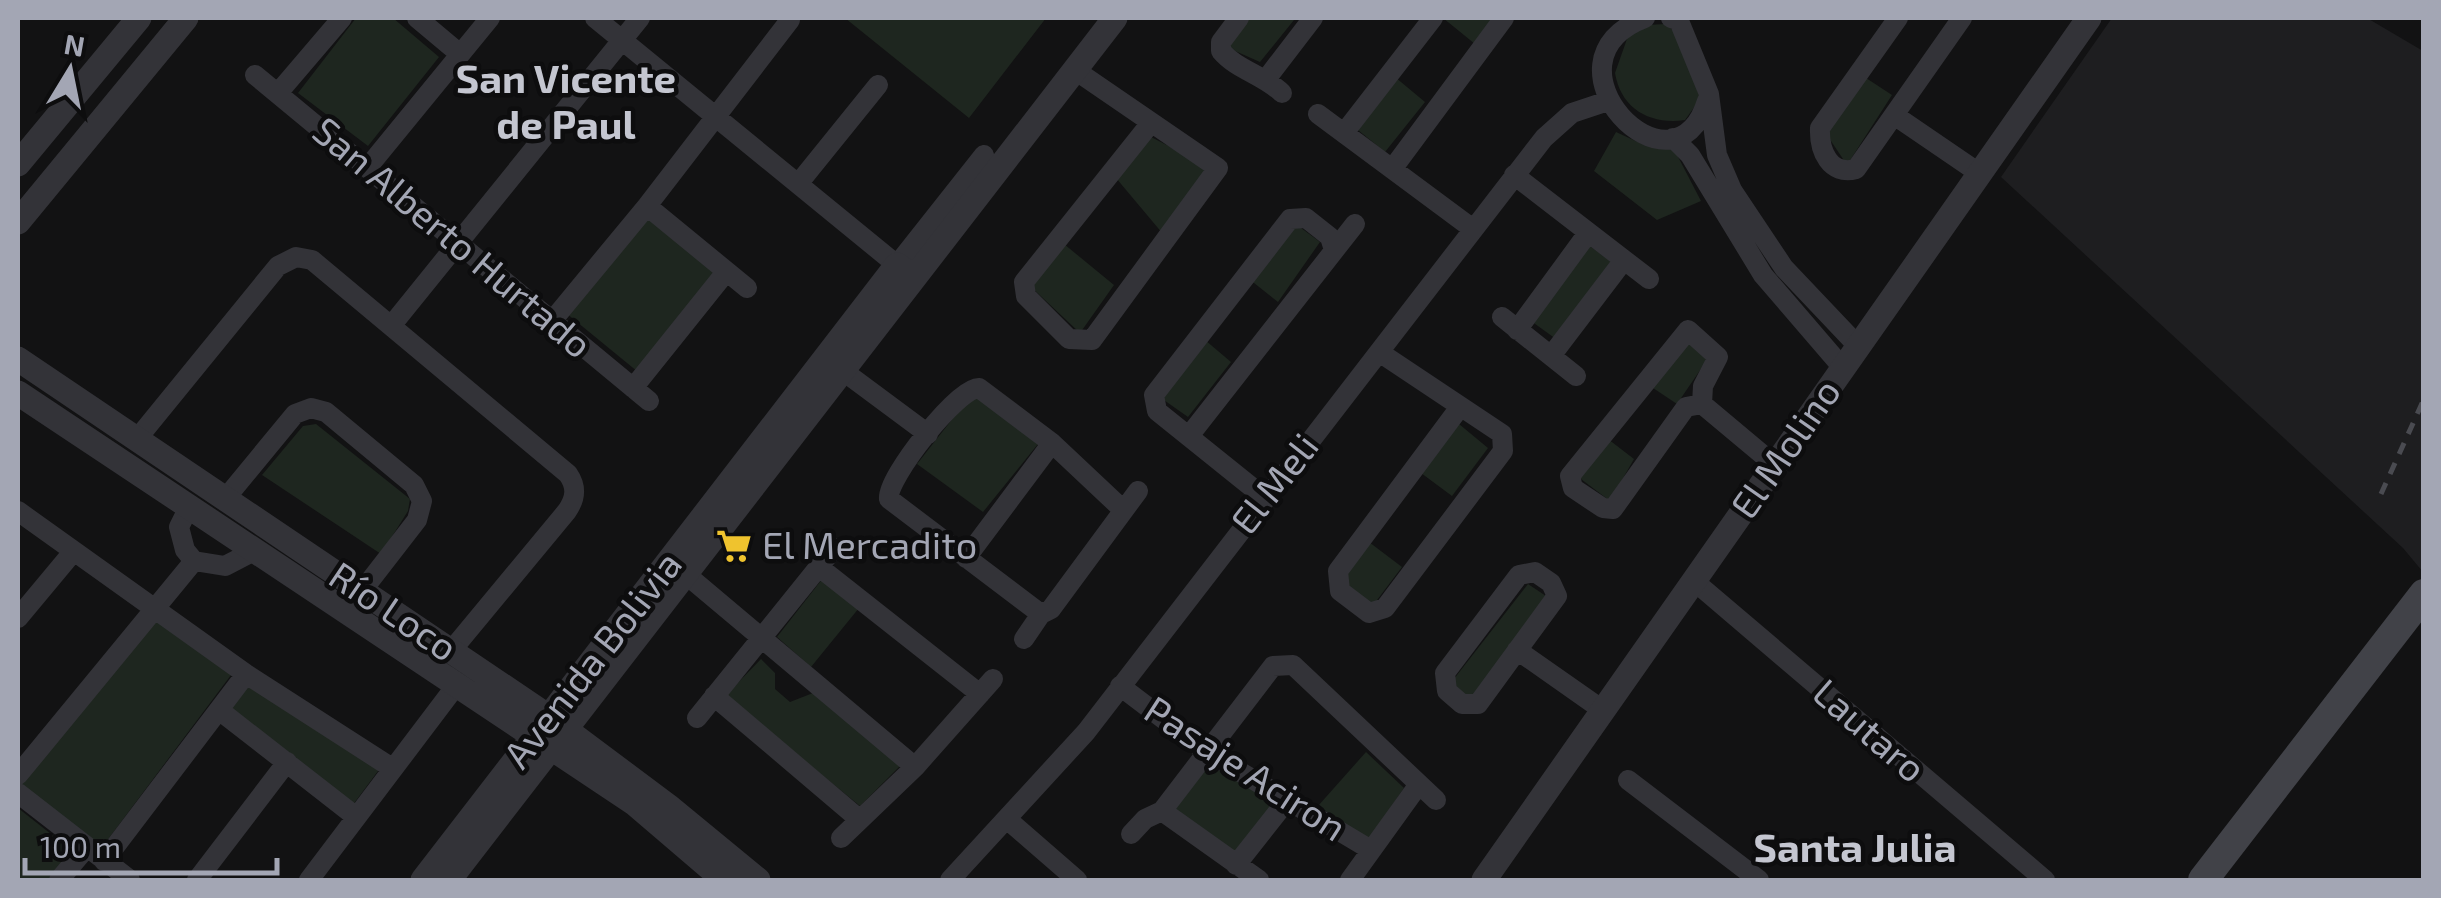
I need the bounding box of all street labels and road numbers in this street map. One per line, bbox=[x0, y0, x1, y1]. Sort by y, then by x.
street label: San Alberto Hurtado bbox=[305, 106, 602, 366]
street label: El Molino bbox=[1720, 369, 1849, 526]
street label: El Meli bbox=[1220, 423, 1327, 542]
street label: Avenida Bolivia bbox=[493, 541, 690, 776]
street label: Río Loco bbox=[322, 551, 467, 670]
street label: Lautaro bbox=[1805, 668, 1936, 791]
street label: Pasaje Aciron bbox=[1137, 685, 1355, 849]

